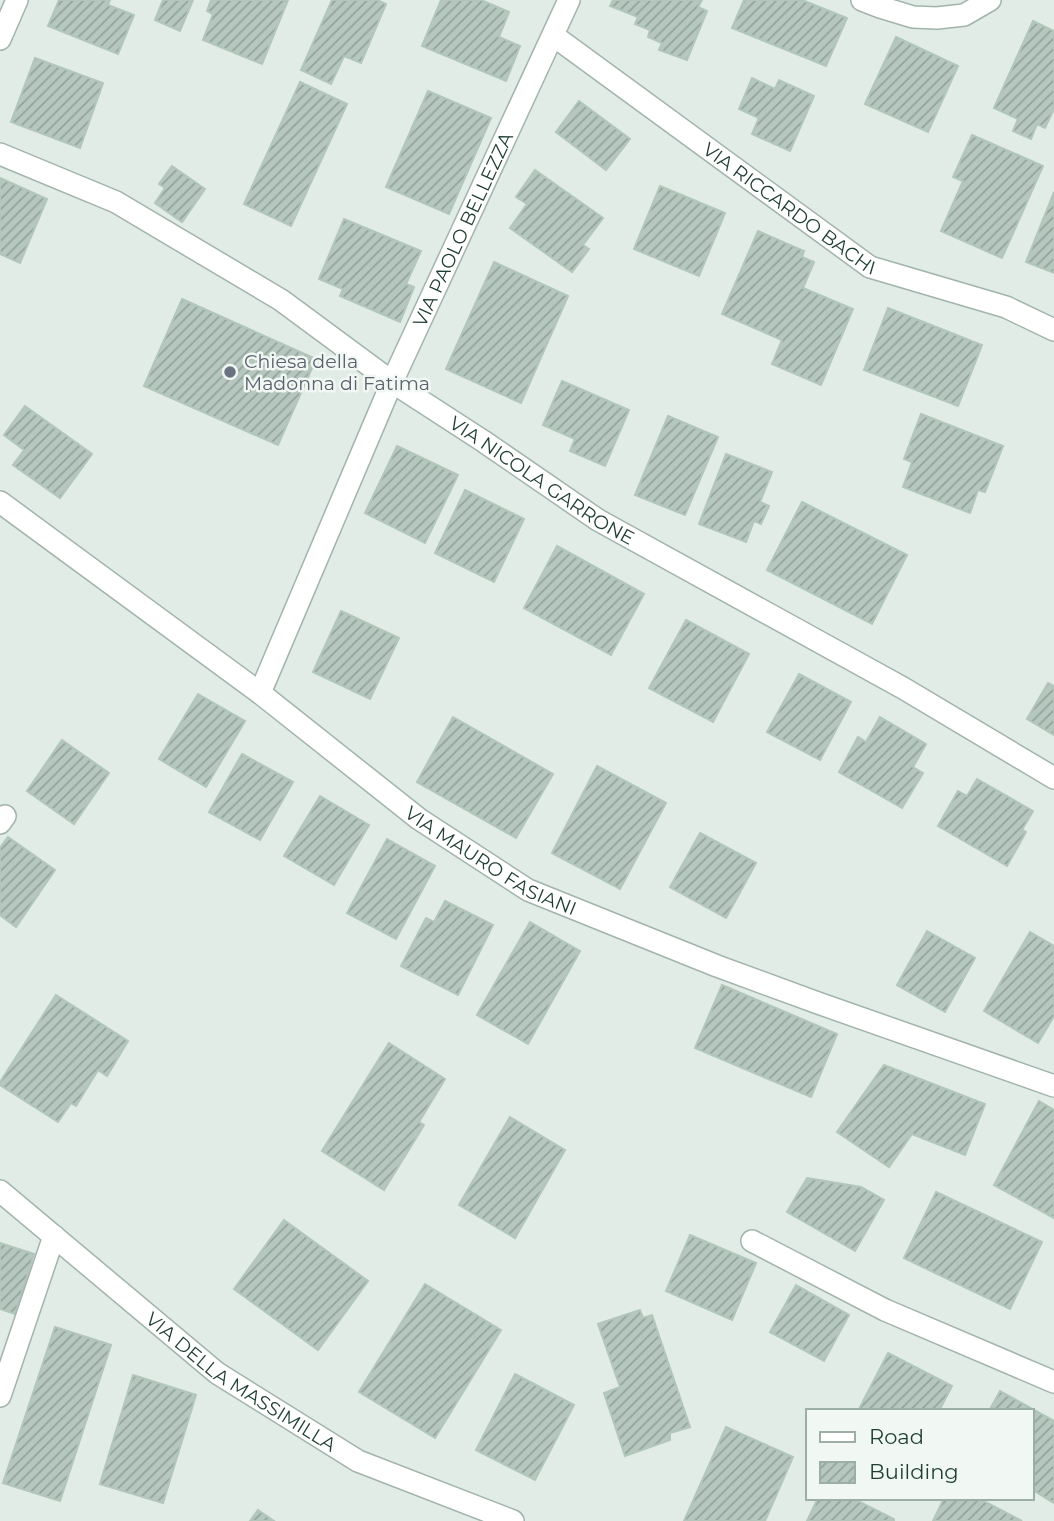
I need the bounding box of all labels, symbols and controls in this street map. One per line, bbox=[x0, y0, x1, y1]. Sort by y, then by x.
street label: VIA PAOLO BELLEZZA bbox=[408, 128, 518, 330]
street label: VIA RICCARDO BACHI bbox=[699, 137, 878, 279]
place label: Chiesa della Madonna di Fatima bbox=[244, 350, 430, 395]
marker: Chiesa della Madonna di Fatima bbox=[222, 364, 238, 380]
street label: VIA NICOLA GARRONE bbox=[445, 411, 639, 549]
street label: VIA MAURO FASIANI bbox=[401, 801, 580, 920]
street label: VIA DELLA MASSIMILLA bbox=[141, 1307, 341, 1456]
legend bbox=[806, 1409, 1033, 1500]
text: Road bbox=[869, 1424, 924, 1449]
text: Building bbox=[869, 1459, 959, 1484]

